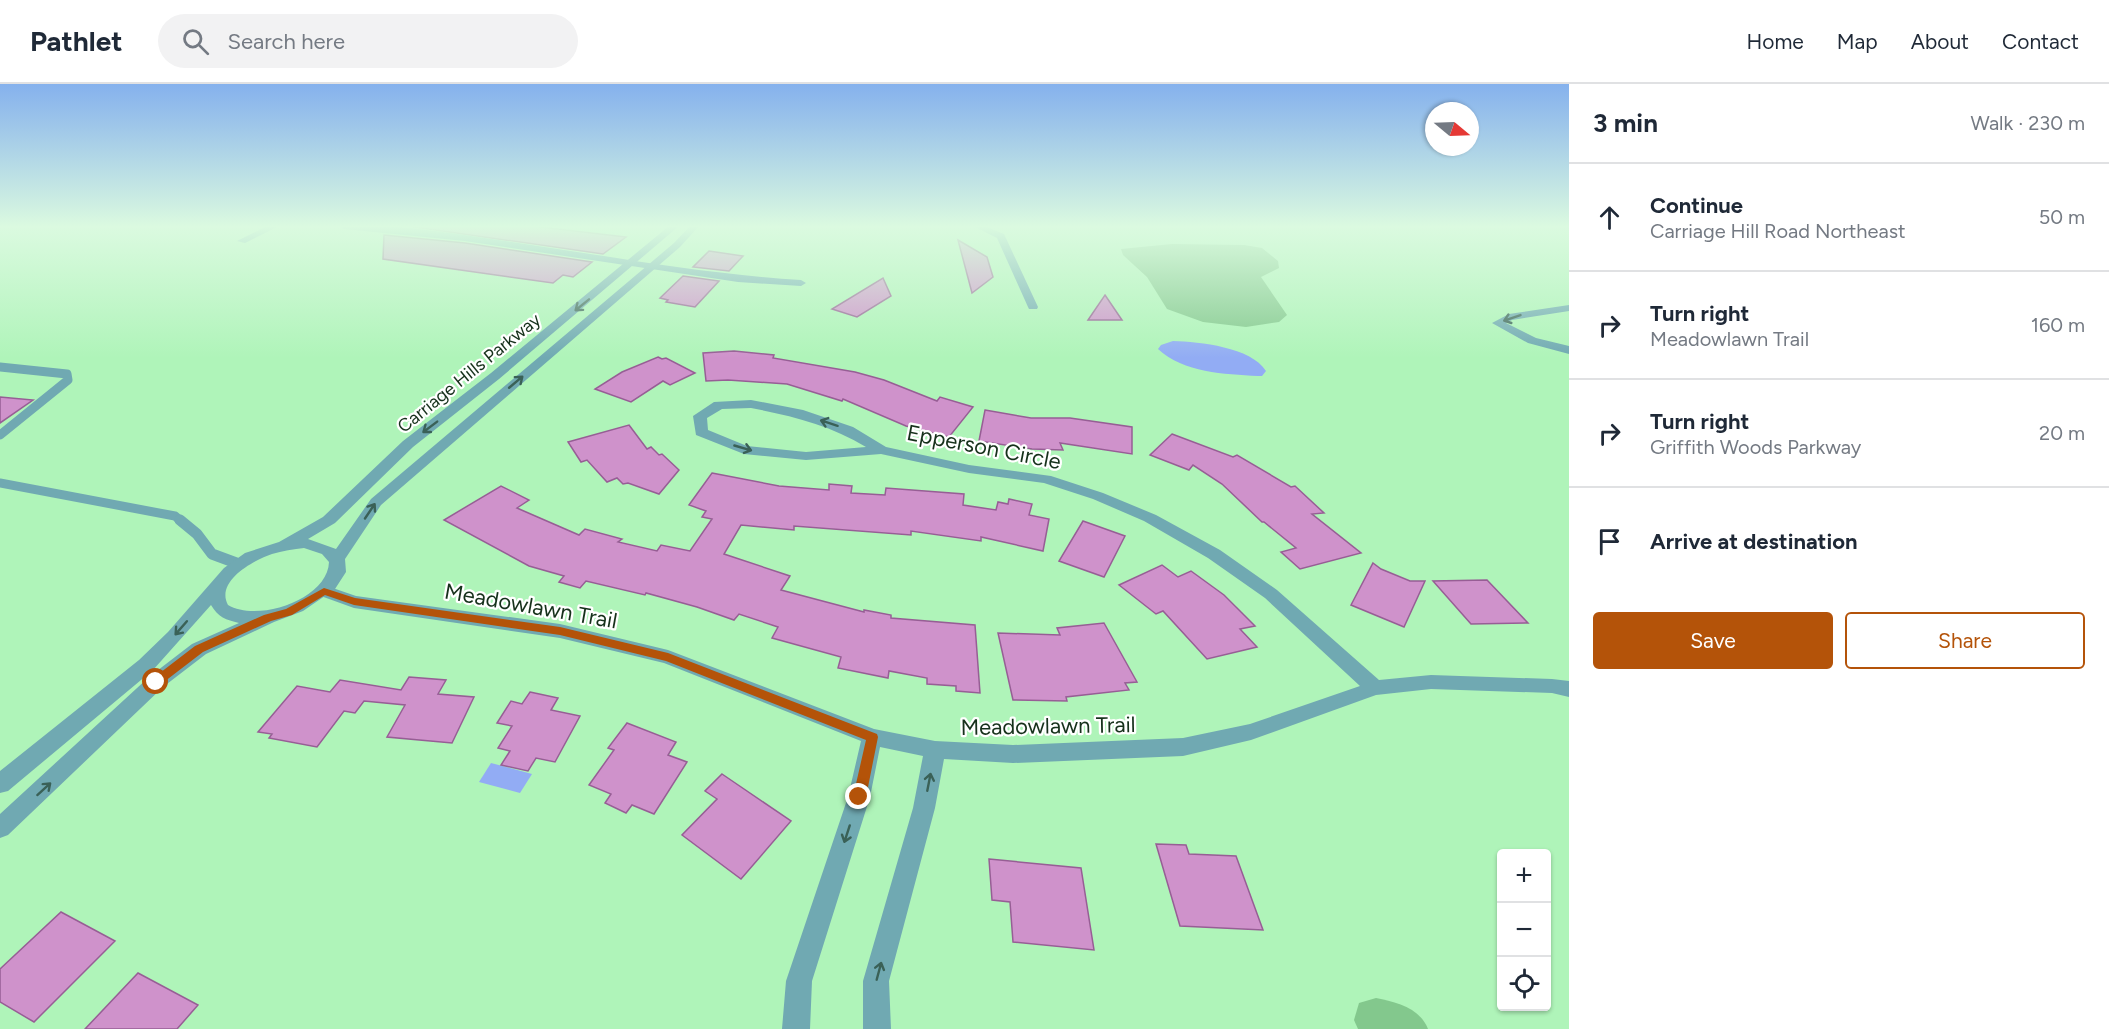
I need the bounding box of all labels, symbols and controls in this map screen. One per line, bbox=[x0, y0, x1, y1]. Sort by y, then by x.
search box bbox=[158, 14, 578, 68]
text: Pathlet bbox=[30, 24, 122, 58]
icon: search bbox=[179, 25, 212, 58]
text: Search here bbox=[227, 28, 345, 55]
text: Home bbox=[1747, 29, 1804, 54]
text: Map bbox=[1837, 29, 1878, 54]
text: About bbox=[1911, 29, 1969, 54]
text: Contact bbox=[2002, 29, 2079, 54]
north arrow bbox=[1425, 102, 1479, 156]
text: 3 min bbox=[1593, 107, 1658, 139]
text: Walk · 230 m bbox=[1971, 111, 2085, 135]
text: Continue bbox=[1650, 192, 1743, 219]
icon: ahead bbox=[1593, 201, 1626, 234]
text: 50 m bbox=[2039, 205, 2085, 229]
text: Carriage Hill Road Northeast bbox=[1650, 219, 1906, 243]
one-way arrow bbox=[574, 298, 590, 311]
text: Turn right bbox=[1650, 300, 1749, 327]
street label: Carriage Hills Parkway bbox=[393, 308, 545, 437]
icon: right bbox=[1593, 309, 1626, 342]
one-way arrow bbox=[1503, 313, 1522, 324]
text: 160 m bbox=[2031, 313, 2085, 337]
text: Meadowlawn Trail bbox=[1650, 327, 1809, 351]
one-way arrow bbox=[508, 376, 524, 389]
text: Turn right bbox=[1650, 408, 1749, 435]
one-way arrow bbox=[820, 417, 839, 428]
icon: right bbox=[1593, 417, 1626, 450]
street label: Epperson Circle bbox=[905, 419, 1063, 475]
one-way arrow bbox=[423, 421, 439, 434]
text: 20 m bbox=[2039, 421, 2085, 445]
text: Griffith Woods Parkway bbox=[1650, 435, 1861, 459]
one-way arrow bbox=[733, 443, 752, 454]
one-way arrow bbox=[364, 503, 376, 520]
icon: arrive bbox=[1593, 525, 1626, 558]
text: Arrive at destination bbox=[1650, 528, 1858, 555]
street label: Meadowlawn Trail bbox=[442, 578, 620, 634]
button: Save bbox=[1593, 612, 1833, 669]
button: Share bbox=[1845, 612, 2085, 669]
one-way arrow bbox=[174, 620, 188, 635]
route start bbox=[142, 668, 168, 694]
street label: Meadowlawn Trail bbox=[960, 711, 1136, 741]
one-way arrow bbox=[924, 773, 935, 793]
one-way arrow bbox=[36, 782, 51, 796]
route end bbox=[845, 783, 871, 809]
one-way arrow bbox=[841, 824, 852, 843]
map controls bbox=[1497, 849, 1551, 1011]
button: + bbox=[1497, 849, 1551, 903]
button: − bbox=[1497, 903, 1551, 957]
button: locate bbox=[1497, 957, 1551, 1011]
one-way arrow bbox=[874, 962, 885, 981]

